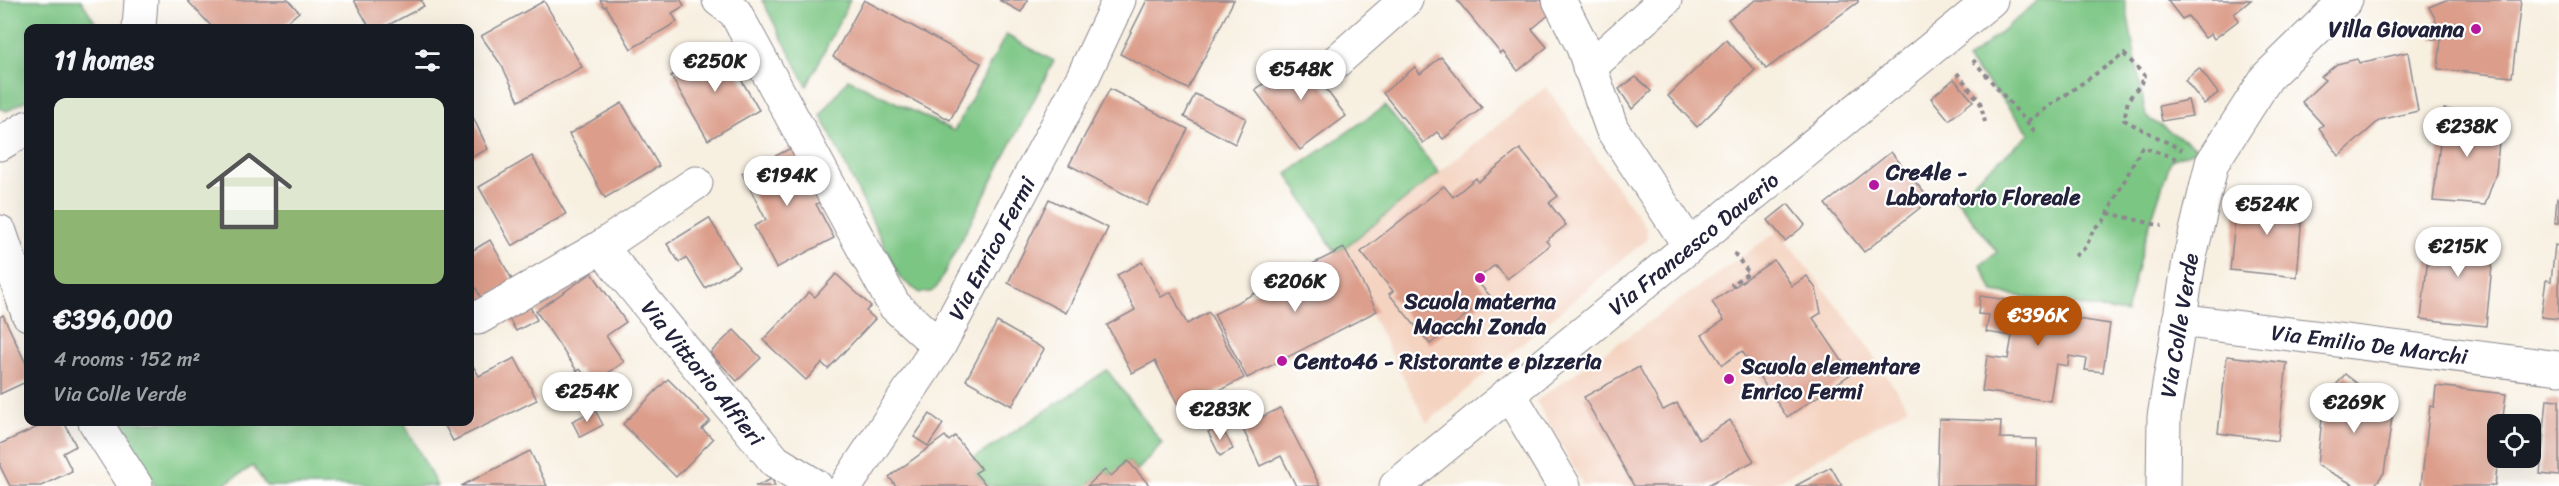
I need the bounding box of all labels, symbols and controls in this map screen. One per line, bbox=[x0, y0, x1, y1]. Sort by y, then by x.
place label: Villa Giovanna bbox=[2329, 10, 2465, 49]
marker: Villa Giovanna bbox=[2469, 22, 2483, 36]
text: 11 homes bbox=[54, 37, 154, 83]
pin: €250K bbox=[673, 42, 757, 93]
icon: filters bbox=[411, 44, 444, 77]
text: €250K bbox=[684, 44, 746, 79]
pin: €548K bbox=[1259, 50, 1343, 101]
text: €548K bbox=[1270, 52, 1332, 87]
pin: €238K bbox=[2425, 107, 2509, 158]
text: €238K bbox=[2437, 109, 2497, 144]
icon: home bbox=[195, 137, 303, 245]
place label: Cre4le - Laboratorio Floreale bbox=[1885, 153, 2081, 217]
pin: €194K bbox=[745, 156, 829, 207]
text: €194K bbox=[758, 158, 816, 193]
street label: Via Francesco Daverio bbox=[1599, 161, 1788, 326]
street label: Via Enrico Fermi bbox=[937, 169, 1047, 327]
marker: Cre4le - Laboratorio Floreale bbox=[1867, 178, 1881, 192]
pin: €524K bbox=[2225, 185, 2309, 236]
text: €524K bbox=[2236, 187, 2298, 222]
pin: €215K bbox=[2416, 227, 2500, 278]
text: €215K bbox=[2429, 229, 2487, 264]
street label: Via Colle Verde bbox=[2148, 249, 2210, 400]
pin: €206K bbox=[1253, 262, 1337, 313]
text: €206K bbox=[1265, 264, 1325, 299]
marker: Scuola materna Macchi Zonda bbox=[1473, 271, 1487, 285]
place label: Scuola materna Macchi Zonda bbox=[1403, 282, 1557, 346]
street label: Via Vittorio Alfieri bbox=[631, 291, 775, 456]
text: €396,000 bbox=[54, 296, 173, 342]
pin: €396K bbox=[1996, 296, 2080, 347]
text: €396K bbox=[2008, 298, 2068, 333]
street label: Via Emilio De Marchi bbox=[2269, 313, 2471, 376]
text: 4 rooms · 152 m² bbox=[54, 342, 200, 377]
place label: Cento46 - Ristorante e pizzeria bbox=[1293, 342, 1602, 381]
place label: Scuola elementare Enrico Fermi bbox=[1740, 347, 1921, 411]
marker: Cento46 - Ristorante e pizzeria bbox=[1275, 354, 1289, 368]
pin: €254K bbox=[545, 372, 629, 423]
marker: Scuola elementare Enrico Fermi bbox=[1722, 372, 1736, 386]
text: €254K bbox=[556, 374, 618, 409]
text: Via Colle Verde bbox=[54, 377, 186, 412]
pin: €269K bbox=[2312, 383, 2396, 434]
text: €269K bbox=[2324, 385, 2384, 420]
pin: €283K bbox=[1178, 390, 1262, 441]
text: €283K bbox=[1190, 392, 1250, 427]
map controls bbox=[2487, 414, 2541, 468]
button: locate bbox=[2487, 414, 2541, 468]

